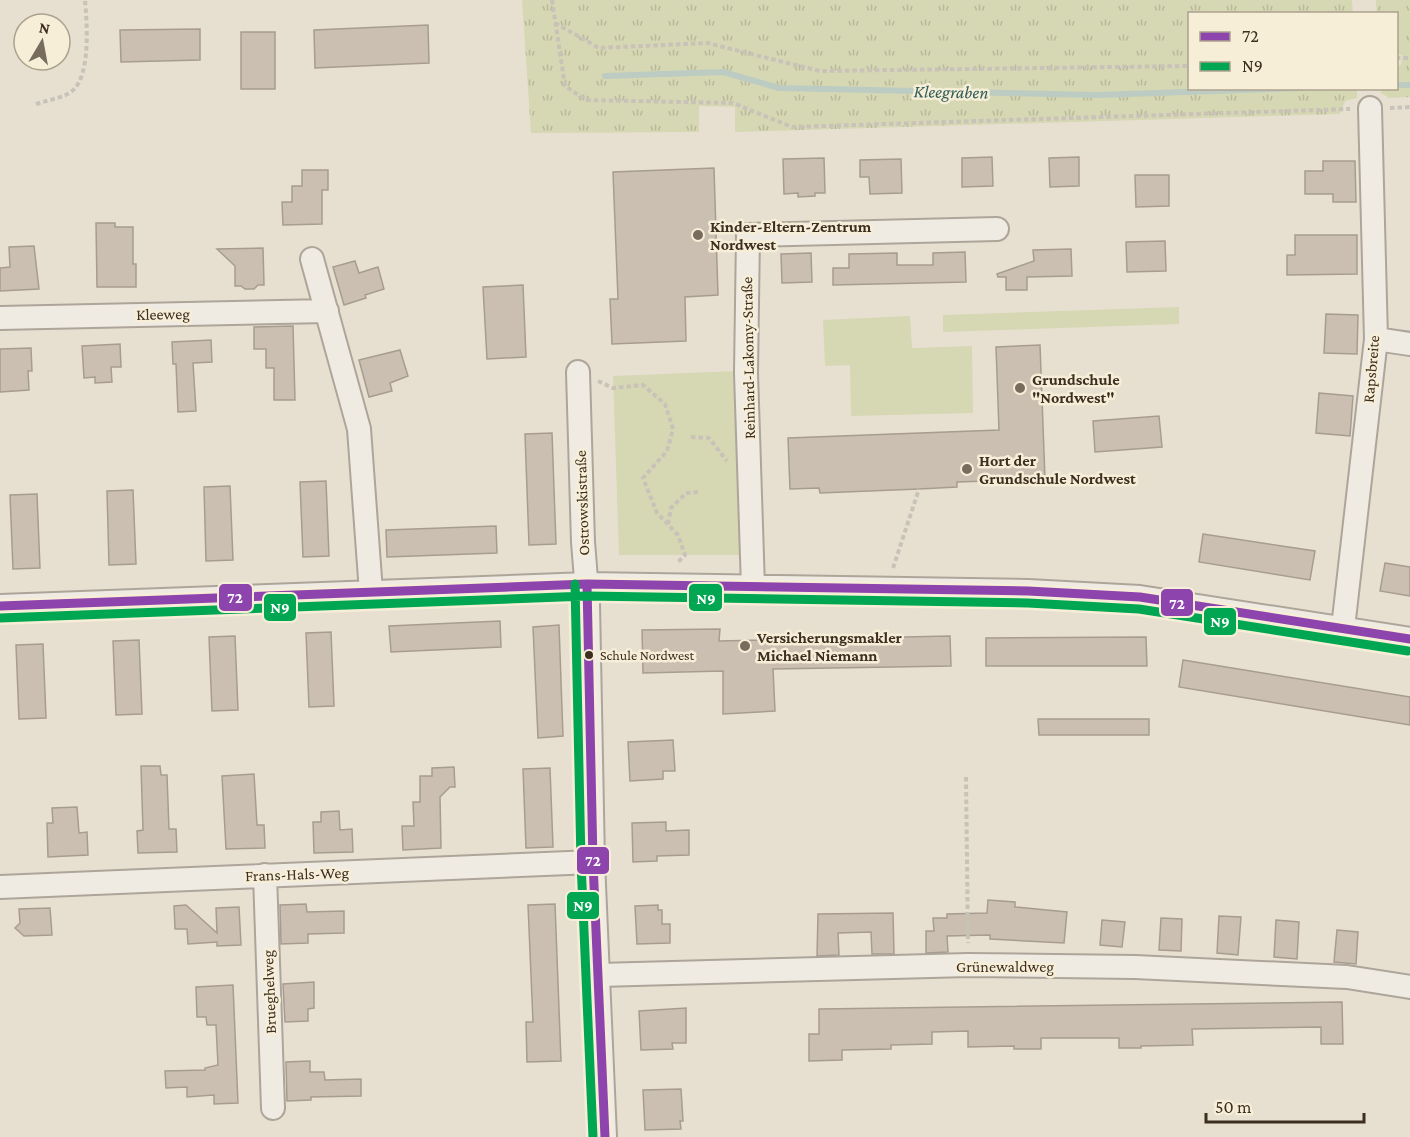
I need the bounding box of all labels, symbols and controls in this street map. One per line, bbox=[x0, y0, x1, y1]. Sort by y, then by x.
north arrow bbox=[12, 12, 72, 72]
legend bbox=[1188, 12, 1398, 90]
text: N bbox=[38, 18, 51, 37]
text: 72 bbox=[1242, 26, 1259, 46]
text: N9 bbox=[1242, 56, 1263, 76]
water label: Kleegraben bbox=[913, 81, 989, 103]
place label: Kinder-Eltern-Zentrum Nordwest bbox=[710, 218, 872, 253]
marker: Kinder-Eltern-Zentrum Nordwest bbox=[691, 228, 705, 242]
street label: Reinhard-Lakomy-Straße bbox=[738, 277, 759, 439]
street label: Kleeweg bbox=[136, 305, 190, 324]
street label: Rapsbreite bbox=[1360, 335, 1383, 404]
place label: Grundschule "Nordwest" bbox=[1032, 371, 1120, 406]
marker: Grundschule "Nordwest" bbox=[1013, 381, 1027, 395]
street label: Ostrowskistraße bbox=[572, 450, 592, 556]
place label: Hort der Grundschule Nordwest bbox=[979, 452, 1136, 487]
marker: Hort der Grundschule Nordwest bbox=[960, 462, 974, 476]
line badge: 72 bbox=[218, 583, 253, 612]
line badge: N9 bbox=[688, 583, 723, 612]
line badge: 72 bbox=[1160, 588, 1194, 617]
text: 72 bbox=[227, 589, 243, 606]
text: N9 bbox=[696, 590, 716, 607]
line badge: N9 bbox=[263, 593, 297, 622]
text: 72 bbox=[1169, 595, 1185, 612]
text: N9 bbox=[270, 599, 290, 616]
line badge: N9 bbox=[1203, 607, 1237, 636]
text: N9 bbox=[1210, 613, 1230, 630]
place label: Versicherungsmakler Michael Niemann bbox=[756, 629, 903, 664]
marker: Versicherungsmakler Michael Niemann bbox=[738, 639, 752, 653]
place label: Schule Nordwest bbox=[600, 647, 695, 663]
marker: Schule Nordwest bbox=[583, 649, 595, 661]
line badge: 72 bbox=[576, 846, 610, 875]
text: 72 bbox=[585, 852, 601, 869]
street label: Frans-Hals-Weg bbox=[245, 864, 350, 885]
line badge: N9 bbox=[566, 891, 600, 920]
text: N9 bbox=[573, 897, 593, 914]
street label: Brueghelweg bbox=[259, 949, 280, 1034]
street label: Grünewaldweg bbox=[956, 958, 1054, 976]
scale bar bbox=[1206, 1086, 1364, 1124]
text: 50 m bbox=[1215, 1097, 1252, 1117]

